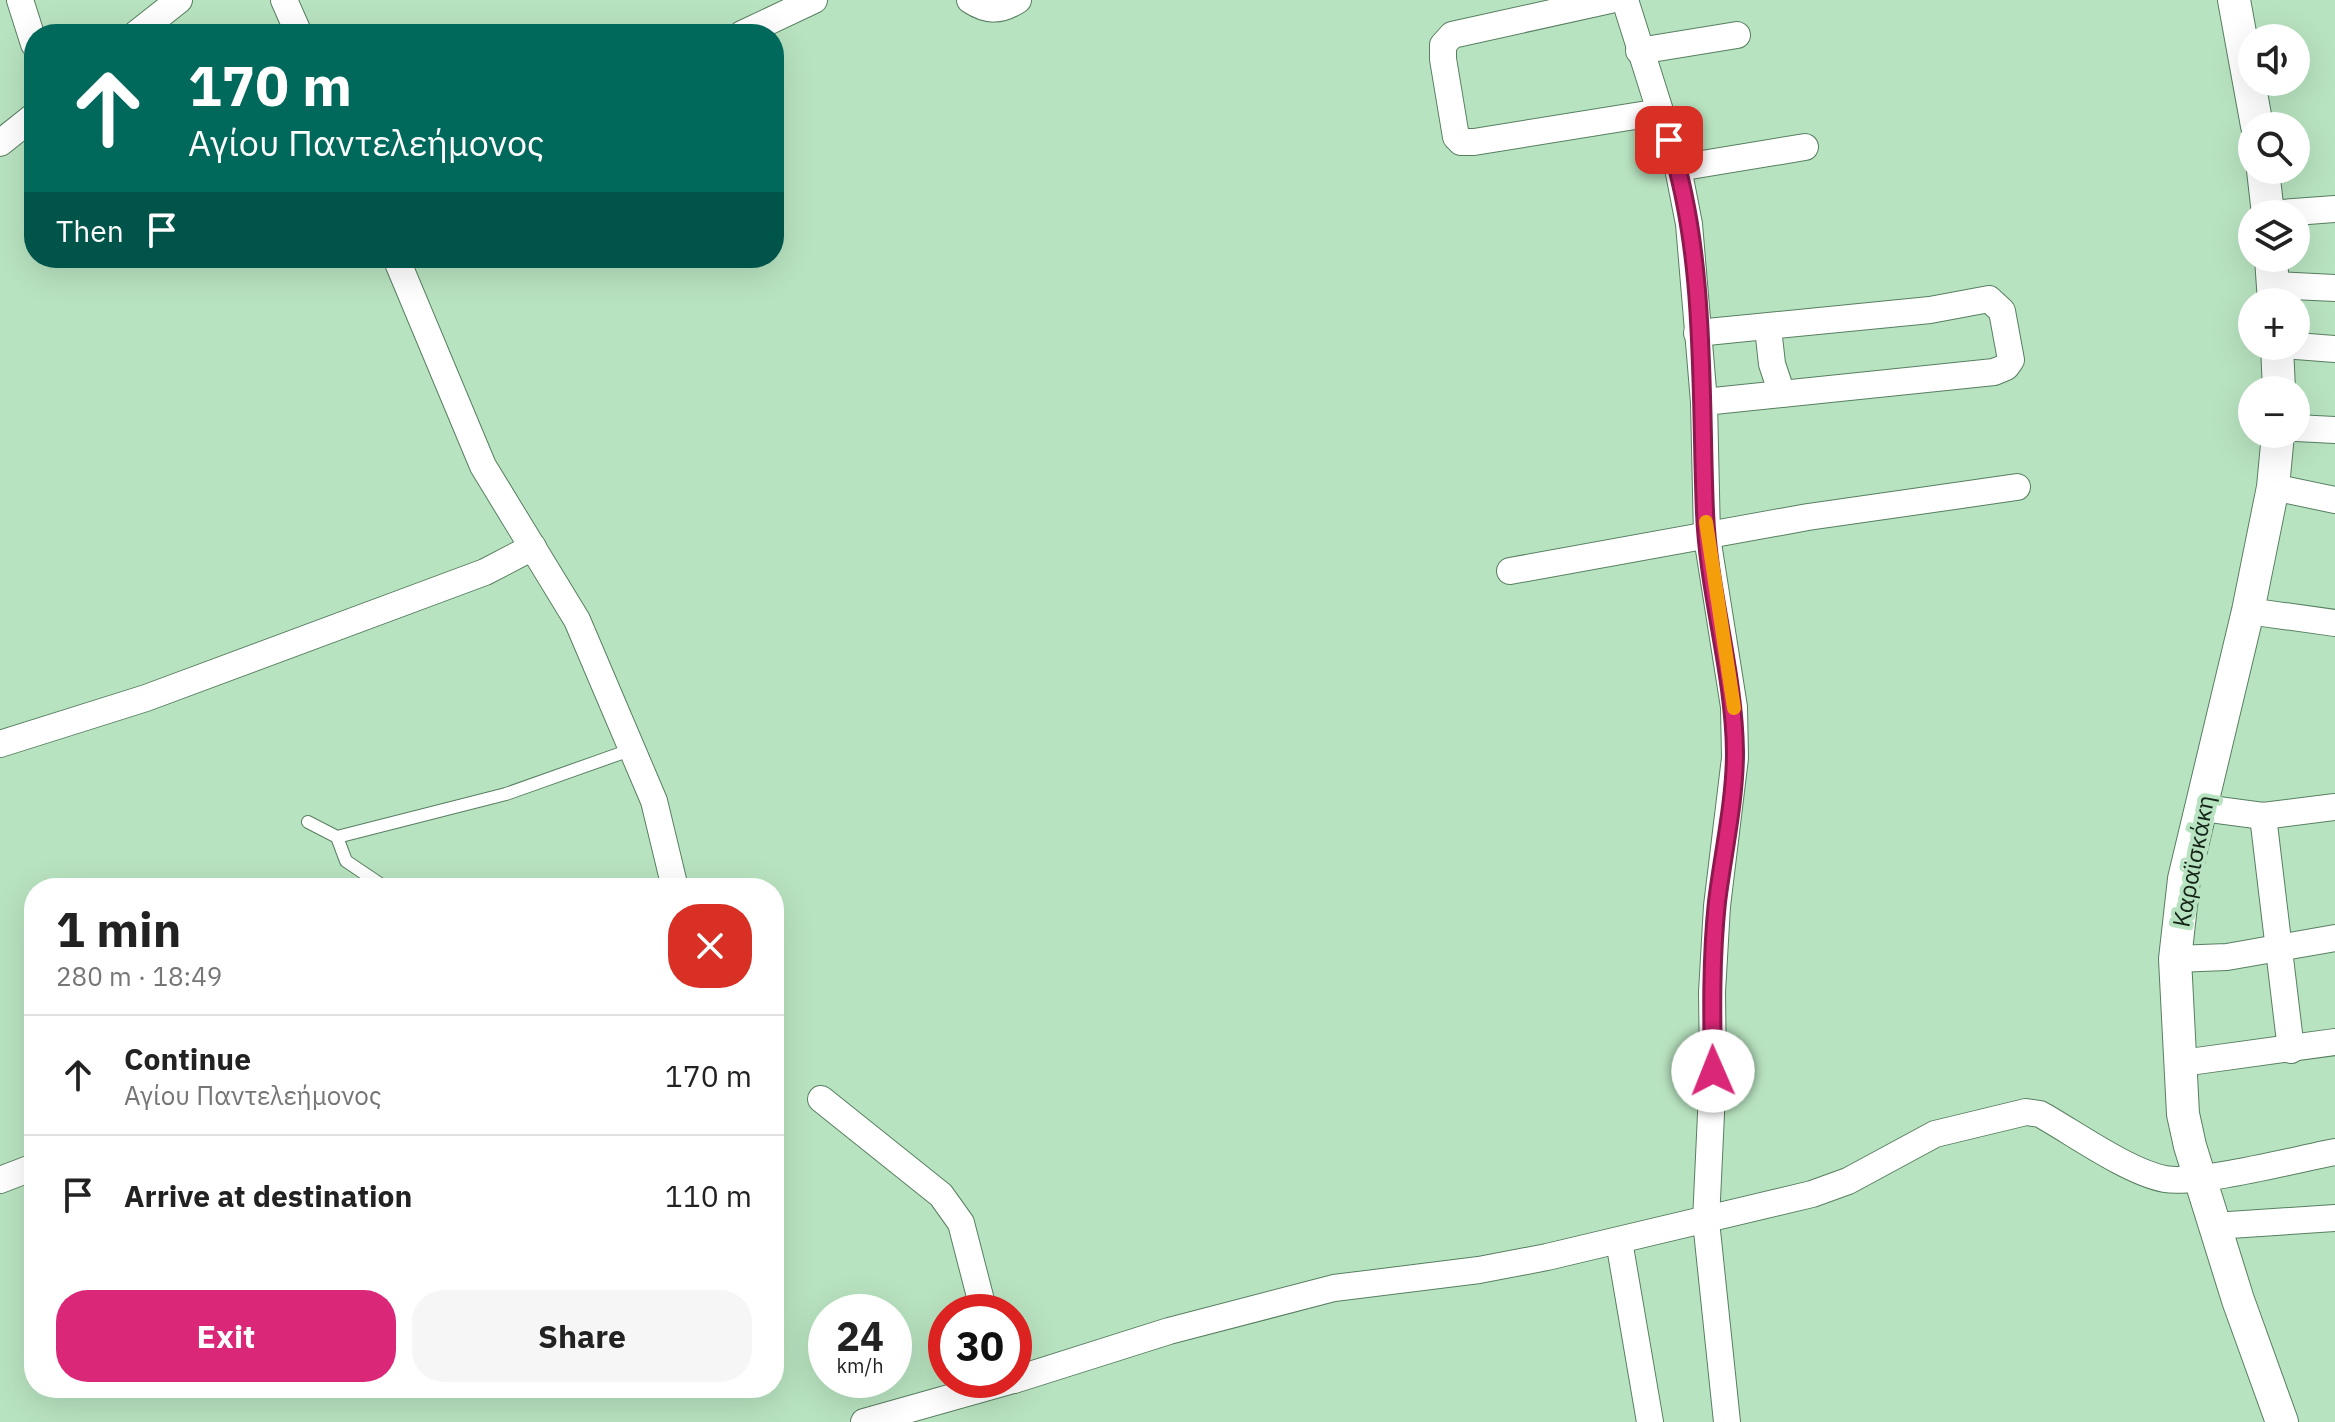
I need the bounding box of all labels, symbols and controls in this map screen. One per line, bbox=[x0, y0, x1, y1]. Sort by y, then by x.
map controls bbox=[2238, 24, 2310, 448]
button: sound bbox=[2238, 24, 2310, 96]
text: 170 m bbox=[188, 49, 352, 121]
icon: ahead bbox=[56, 56, 160, 160]
pin bbox=[1635, 106, 1703, 174]
button: search bbox=[2238, 112, 2310, 184]
icon: arrive bbox=[1647, 118, 1691, 162]
text: Αγίου Παντελεήμονος bbox=[188, 119, 544, 166]
button: layers bbox=[2238, 200, 2310, 272]
icon: arrive bbox=[140, 208, 184, 252]
text: Then bbox=[56, 211, 124, 250]
button: + bbox=[2238, 288, 2310, 360]
button: − bbox=[2238, 376, 2310, 448]
street label: Καραϊσκάκη bbox=[2165, 792, 2221, 930]
text: 1 min bbox=[56, 898, 181, 960]
button: close bbox=[668, 904, 752, 988]
text: 280 m · 18:49 bbox=[56, 959, 222, 993]
position arrow bbox=[1671, 1029, 1755, 1113]
text: Continue bbox=[124, 1039, 251, 1078]
icon: ahead bbox=[56, 1053, 100, 1097]
text: 170 m bbox=[665, 1056, 752, 1095]
text: Αγίου Παντελεήμονος bbox=[124, 1078, 381, 1112]
icon: arrive bbox=[56, 1173, 100, 1217]
text: Arrive at destination bbox=[124, 1176, 412, 1215]
text: 110 m bbox=[665, 1176, 752, 1215]
button: Exit bbox=[56, 1290, 396, 1382]
button: Share bbox=[412, 1290, 752, 1382]
speed limit sign: 30 bbox=[928, 1294, 1032, 1398]
text: 24 bbox=[836, 1310, 884, 1362]
text: km/h bbox=[836, 1352, 884, 1379]

